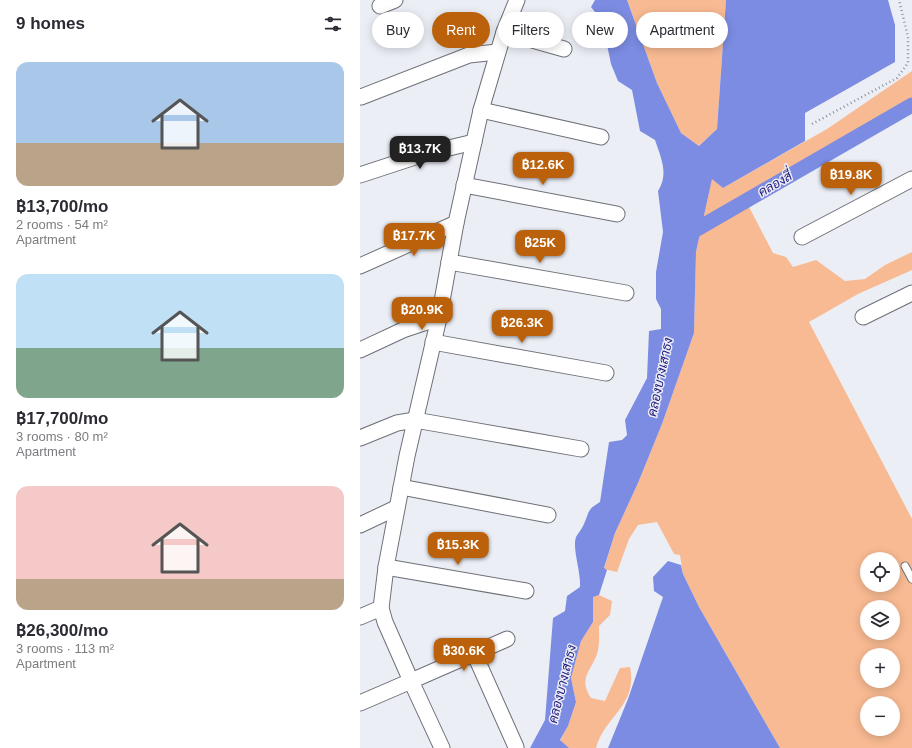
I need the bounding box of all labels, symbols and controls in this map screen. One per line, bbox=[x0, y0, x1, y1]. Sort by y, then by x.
chip: Buy bbox=[372, 12, 424, 48]
chip: Rent bbox=[432, 12, 490, 48]
chip: Filters bbox=[498, 12, 564, 48]
chip: New bbox=[572, 12, 628, 48]
chip: Apartment bbox=[636, 12, 728, 48]
icon: filters bbox=[322, 13, 344, 35]
text: 9 homes bbox=[16, 14, 85, 33]
icon: home bbox=[144, 88, 216, 160]
pin: ฿13.7K bbox=[387, 136, 453, 170]
text: ฿13.7K bbox=[399, 141, 441, 156]
pin: ฿12.6K bbox=[510, 152, 576, 186]
text: ฿12.6K bbox=[522, 157, 564, 172]
pin: ฿19.8K bbox=[818, 162, 884, 196]
water label: คลองสี่ bbox=[753, 163, 796, 200]
text: ฿19.8K bbox=[830, 167, 872, 182]
text: ฿13,700/mo bbox=[16, 197, 108, 216]
text: 2 rooms · 54 m² bbox=[16, 217, 108, 232]
pin: ฿17.7K bbox=[381, 223, 447, 257]
text: ฿17.7K bbox=[393, 228, 435, 243]
pin: ฿25K bbox=[516, 230, 564, 264]
text: Apartment bbox=[16, 232, 76, 247]
text: ฿25K bbox=[524, 235, 556, 250]
pin: ฿20.9K bbox=[389, 297, 455, 331]
icon: home bbox=[144, 300, 216, 372]
text: ฿20.9K bbox=[401, 302, 443, 317]
pin: ฿26.3K bbox=[489, 310, 555, 344]
text: ฿26.3K bbox=[501, 315, 543, 330]
water label: คลองบางเสาธง bbox=[644, 336, 676, 418]
text: ฿17,700/mo bbox=[16, 409, 108, 428]
text: 3 rooms · 80 m² bbox=[16, 429, 108, 444]
text: Apartment bbox=[16, 444, 76, 459]
icon: home bbox=[144, 512, 216, 584]
pin: ฿15.3K bbox=[425, 532, 491, 566]
text: ฿15.3K bbox=[437, 537, 479, 552]
map controls bbox=[860, 552, 900, 736]
button: locate bbox=[860, 552, 900, 592]
button: layers bbox=[860, 600, 900, 640]
text: ฿26,300/mo bbox=[16, 621, 108, 640]
pin: ฿30.6K bbox=[431, 638, 497, 672]
text: 3 rooms · 113 m² bbox=[16, 641, 114, 656]
text: ฿30.6K bbox=[443, 643, 485, 658]
water label: คลองบางเสาธง bbox=[545, 643, 579, 725]
button: + bbox=[860, 648, 900, 688]
text: Apartment bbox=[16, 656, 76, 671]
button: − bbox=[860, 696, 900, 736]

